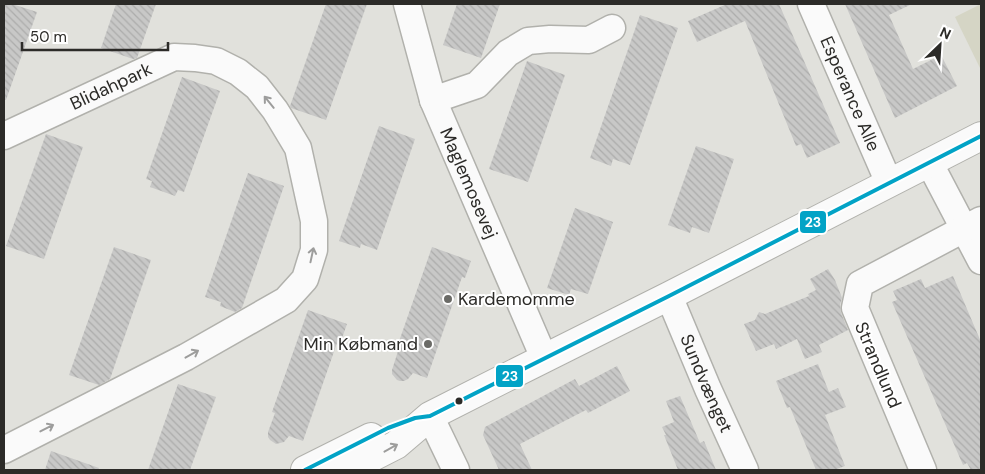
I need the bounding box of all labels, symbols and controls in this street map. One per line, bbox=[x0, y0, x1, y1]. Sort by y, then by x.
scale bar bbox=[22, 20, 169, 52]
north arrow bbox=[915, 20, 965, 70]
text: N bbox=[937, 23, 954, 44]
text: 50 m bbox=[30, 27, 67, 47]
street label: Esperance Alle bbox=[815, 33, 886, 155]
street label: Blidahpark bbox=[66, 57, 156, 116]
one-way arrow bbox=[264, 96, 275, 109]
street label: Maglemosevej bbox=[434, 124, 503, 242]
line badge: 23 bbox=[799, 210, 827, 234]
text: 23 bbox=[805, 213, 821, 231]
one-way arrow bbox=[308, 247, 317, 263]
place label: Kardemomme bbox=[458, 287, 575, 311]
marker: Kardemomme bbox=[442, 293, 454, 305]
street label: Strandlund bbox=[849, 318, 907, 412]
street label: Sundvænget bbox=[674, 331, 738, 436]
place label: Min Købmand bbox=[303, 332, 418, 356]
marker: Min Købmand bbox=[422, 338, 434, 350]
one-way arrow bbox=[184, 349, 199, 359]
line badge: 23 bbox=[495, 364, 524, 388]
text: 23 bbox=[502, 367, 518, 385]
unlabelled marker bbox=[454, 396, 464, 406]
one-way arrow bbox=[39, 423, 54, 432]
one-way arrow bbox=[383, 443, 398, 453]

